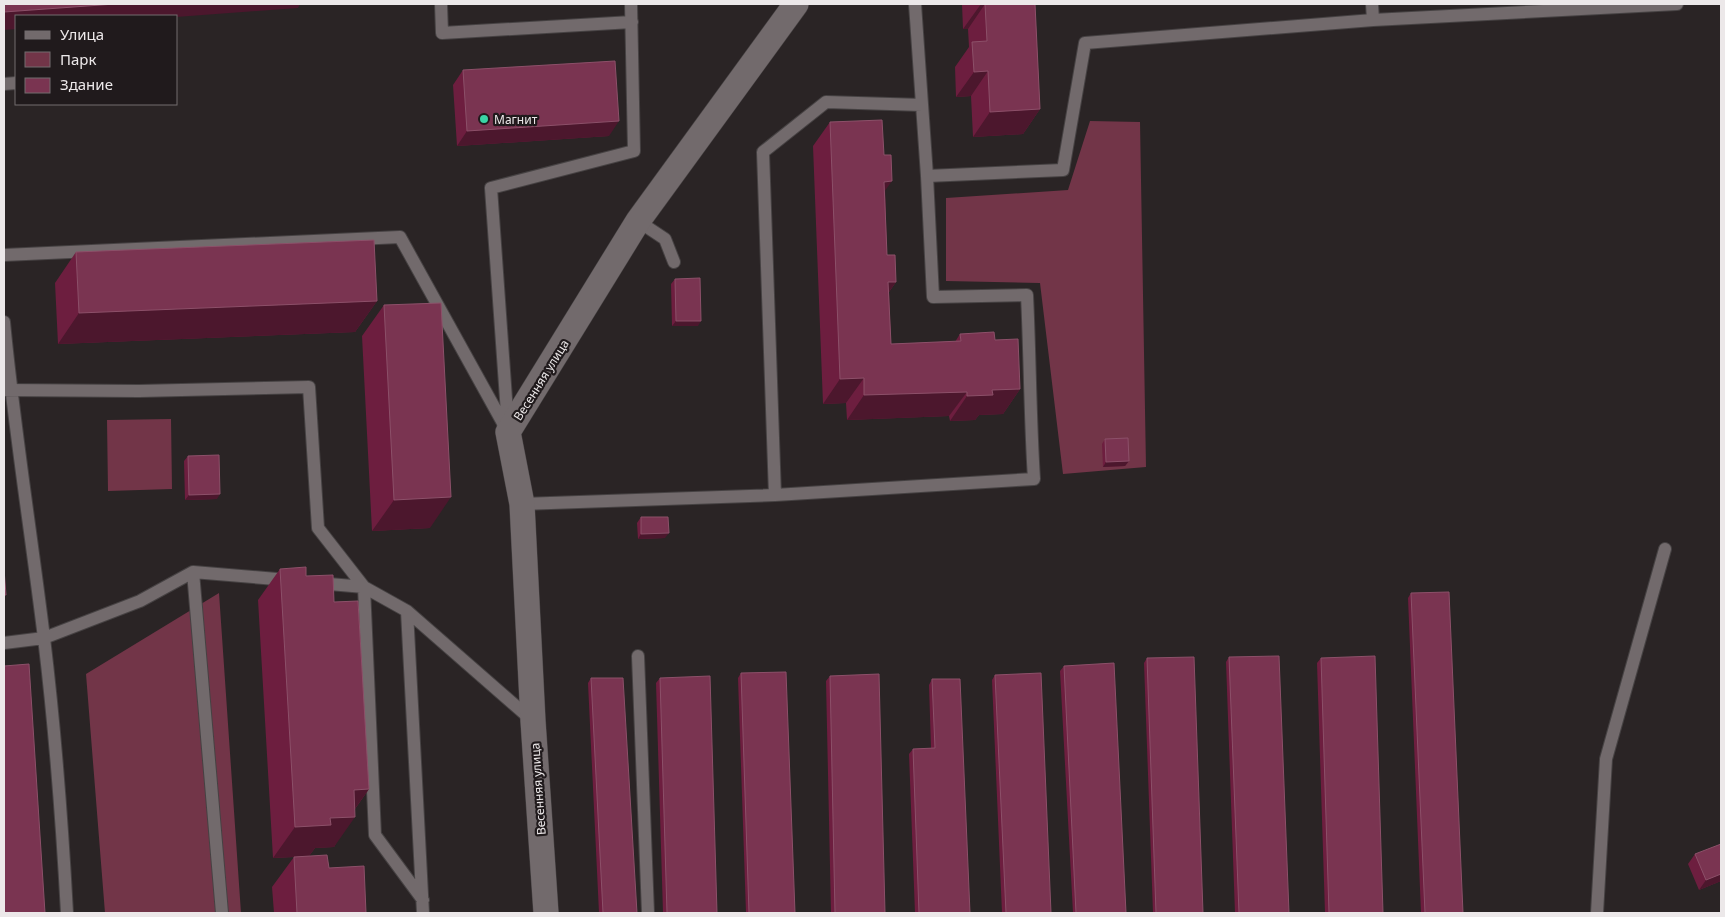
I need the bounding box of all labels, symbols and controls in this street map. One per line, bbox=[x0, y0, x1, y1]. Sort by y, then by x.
legend bbox=[15, 15, 178, 105]
text: Улица bbox=[60, 24, 104, 44]
text: Парк bbox=[60, 49, 96, 69]
text: Здание bbox=[60, 74, 113, 94]
place label: Магнит bbox=[494, 111, 538, 128]
marker: Магнит bbox=[478, 113, 490, 125]
street label: Весенняя улица bbox=[509, 336, 573, 424]
street label: Весенняя улица bbox=[526, 742, 550, 836]

